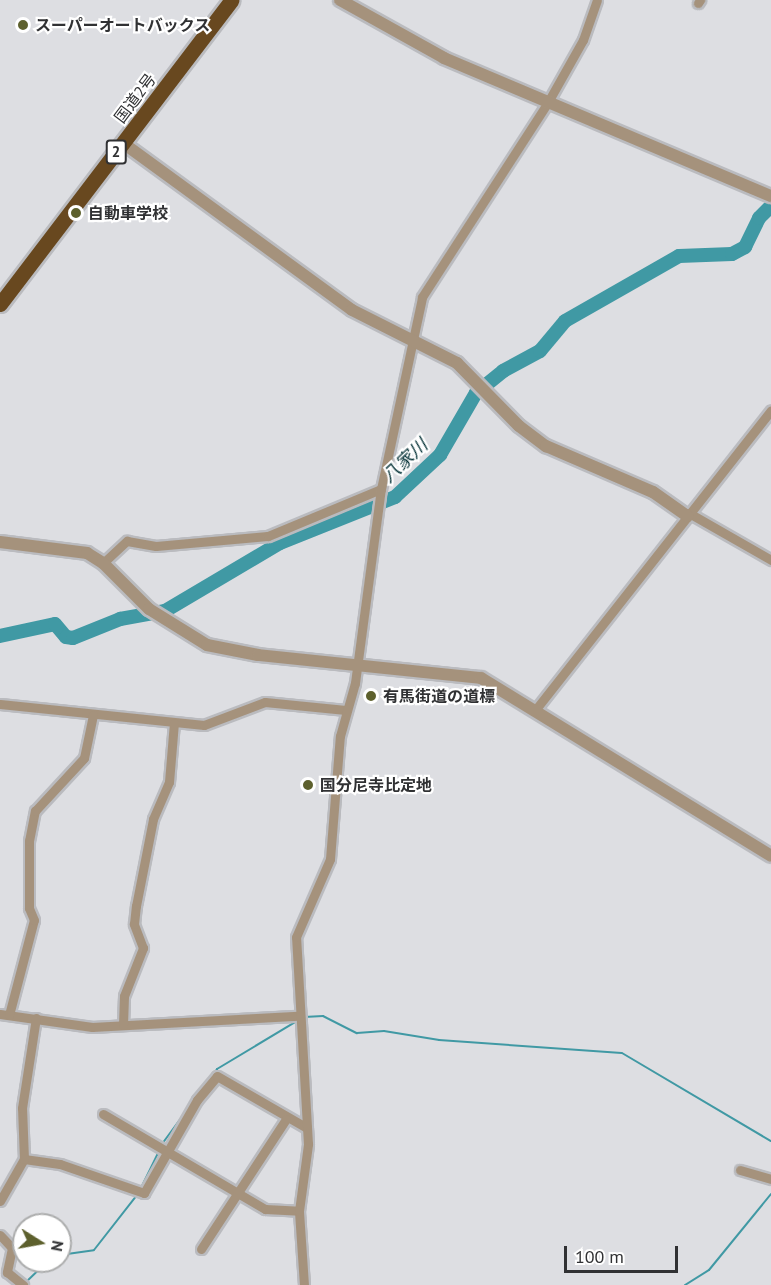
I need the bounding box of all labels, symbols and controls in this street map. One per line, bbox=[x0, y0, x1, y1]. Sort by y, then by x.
place label: スーパーオートバックス bbox=[35, 15, 211, 35]
marker: スーパーオートバックス bbox=[16, 18, 30, 32]
street label: 国道2号 bbox=[110, 70, 160, 126]
road number: 2 bbox=[106, 140, 126, 164]
place label: 自動車学校 bbox=[88, 203, 168, 223]
marker: 自動車学校 bbox=[69, 206, 83, 220]
water label: 八家川 bbox=[378, 435, 432, 487]
place label: 有馬街道の道標 bbox=[383, 686, 495, 706]
marker: 有馬街道の道標 bbox=[364, 689, 378, 703]
place label: 国分尼寺比定地 bbox=[320, 775, 432, 795]
marker: 国分尼寺比定地 bbox=[301, 778, 315, 792]
north arrow bbox=[12, 1213, 72, 1273]
scale bar bbox=[567, 1234, 681, 1272]
text: N bbox=[47, 1239, 69, 1253]
text: 100 m bbox=[575, 1245, 624, 1268]

